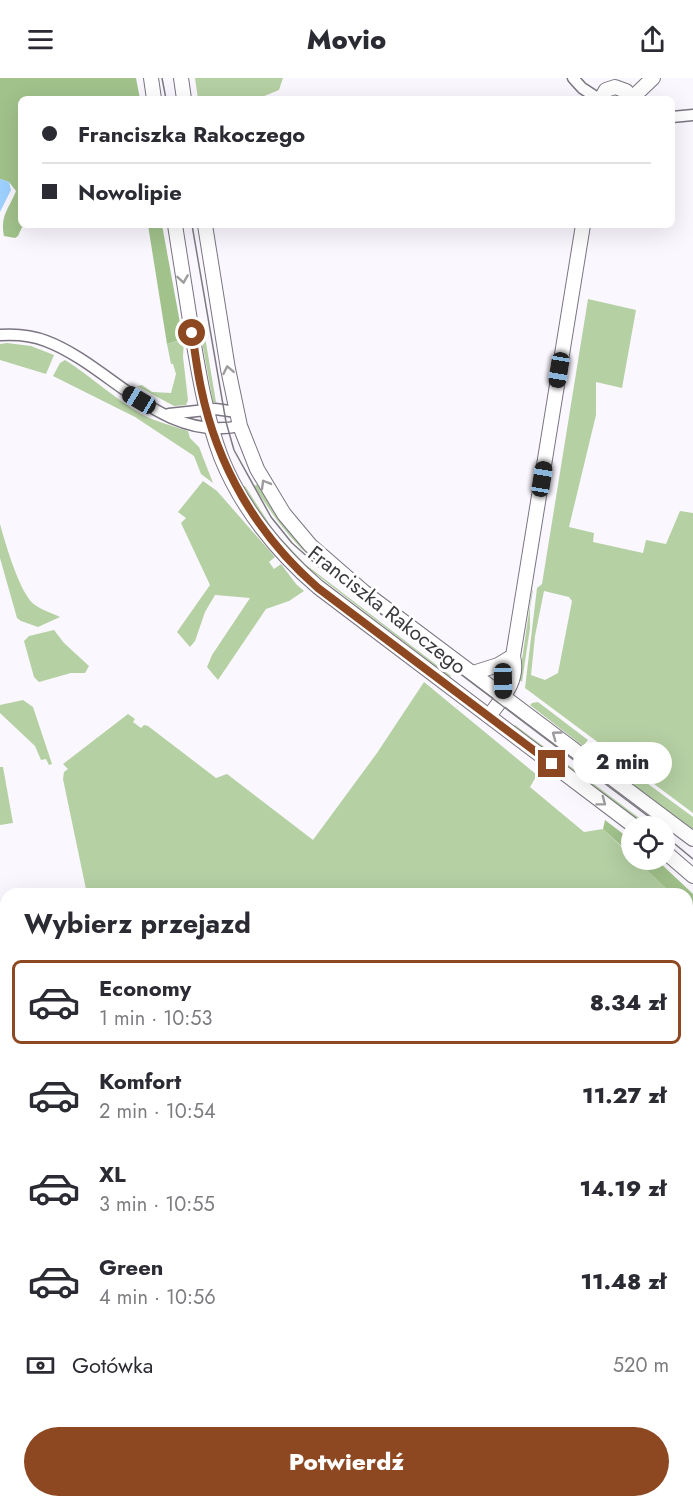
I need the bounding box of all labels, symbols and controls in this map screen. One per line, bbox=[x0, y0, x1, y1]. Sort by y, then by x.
text: Movio bbox=[307, 20, 386, 59]
icon: menu bbox=[24, 23, 57, 56]
icon: share bbox=[636, 23, 669, 56]
text: Franciszka Rakoczego bbox=[78, 118, 305, 150]
text: Nowolipie bbox=[78, 176, 182, 208]
one-way arrow bbox=[177, 274, 189, 284]
route start bbox=[178, 319, 205, 346]
car bbox=[547, 351, 571, 389]
one-way arrow bbox=[222, 365, 235, 375]
car bbox=[119, 383, 159, 417]
car bbox=[530, 460, 554, 498]
one-way arrow bbox=[261, 480, 272, 490]
street label: Franciszka Rakoczego bbox=[302, 539, 472, 681]
car bbox=[494, 663, 512, 699]
one-way arrow bbox=[552, 731, 563, 742]
callout: 2 min bbox=[573, 743, 672, 785]
text: 2 min bbox=[596, 748, 649, 777]
route end bbox=[538, 750, 565, 777]
one-way arrow bbox=[595, 795, 606, 806]
map controls bbox=[621, 816, 675, 870]
button: locate bbox=[621, 816, 675, 870]
text: Wybierz przejazd bbox=[24, 904, 251, 943]
text: Economy bbox=[99, 972, 191, 1004]
icon: car bbox=[27, 975, 81, 1029]
text: 8.34 zł bbox=[590, 986, 666, 1018]
text: 1 min · 10:53 bbox=[99, 1004, 213, 1033]
text: Komfort bbox=[99, 1065, 181, 1097]
icon: car bbox=[27, 1068, 81, 1122]
text: 11.27 zł bbox=[582, 1079, 666, 1111]
text: 2 min · 10:54 bbox=[99, 1097, 216, 1126]
text: XL bbox=[99, 1158, 126, 1190]
icon: car bbox=[27, 1161, 81, 1215]
text: 14.19 zł bbox=[579, 1172, 666, 1204]
text: 3 min · 10:55 bbox=[99, 1190, 215, 1219]
text: Green bbox=[99, 1251, 163, 1283]
icon: car bbox=[27, 1254, 81, 1308]
text: 11.48 zł bbox=[580, 1265, 666, 1297]
text: 4 min · 10:56 bbox=[99, 1283, 216, 1312]
icon: cash bbox=[24, 1349, 57, 1382]
text: Gotówka bbox=[72, 1349, 153, 1381]
text: 520 m bbox=[613, 1351, 669, 1380]
button: Potwierdź bbox=[24, 1427, 669, 1496]

